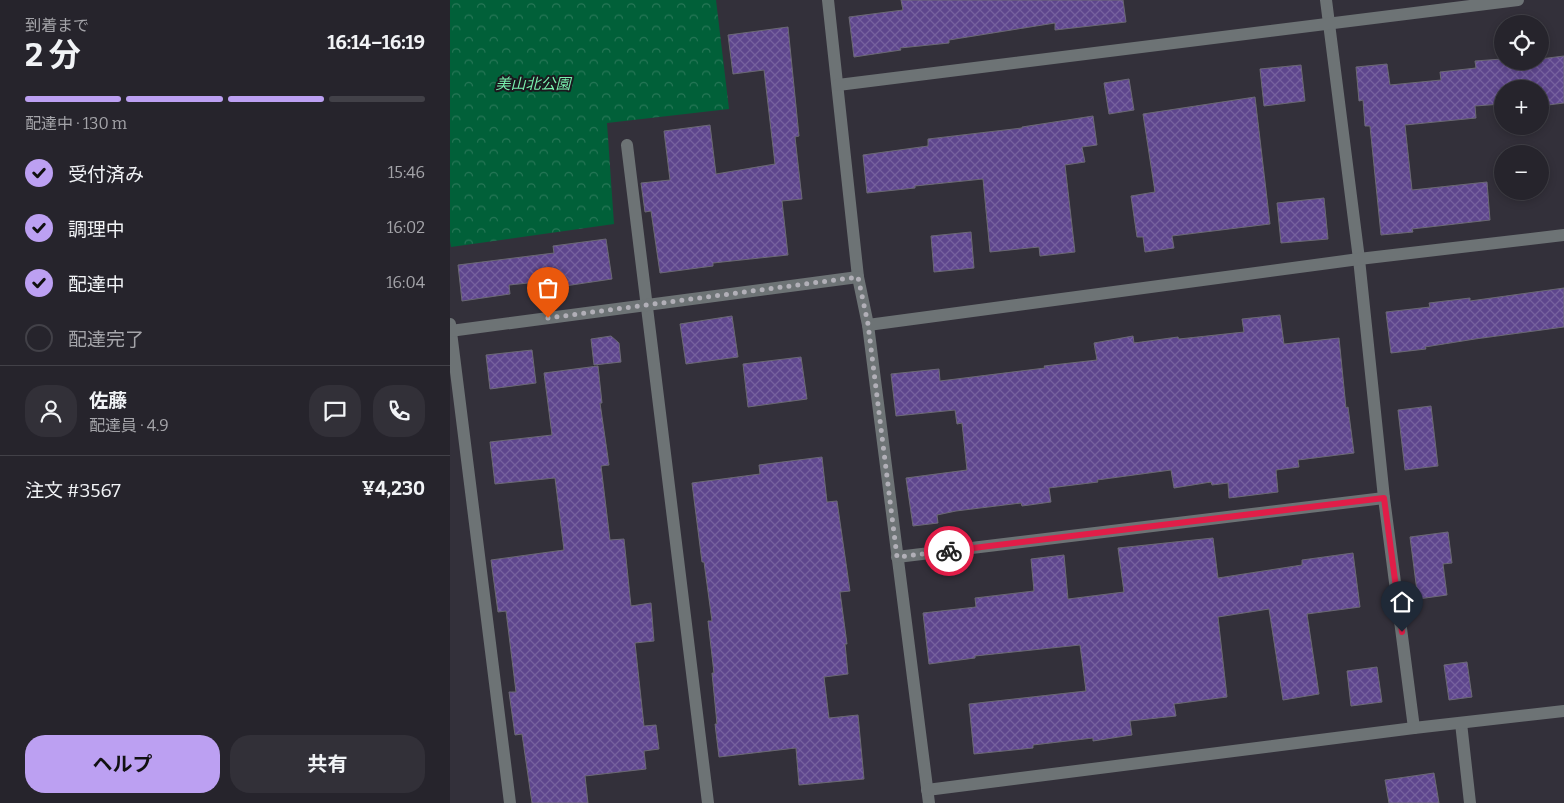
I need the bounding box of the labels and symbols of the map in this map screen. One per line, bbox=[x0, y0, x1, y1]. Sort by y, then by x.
park label: 美山北公園 bbox=[495, 75, 572, 93]
pin bbox=[527, 267, 569, 318]
courier bbox=[924, 526, 974, 576]
pin bbox=[1381, 581, 1423, 632]

